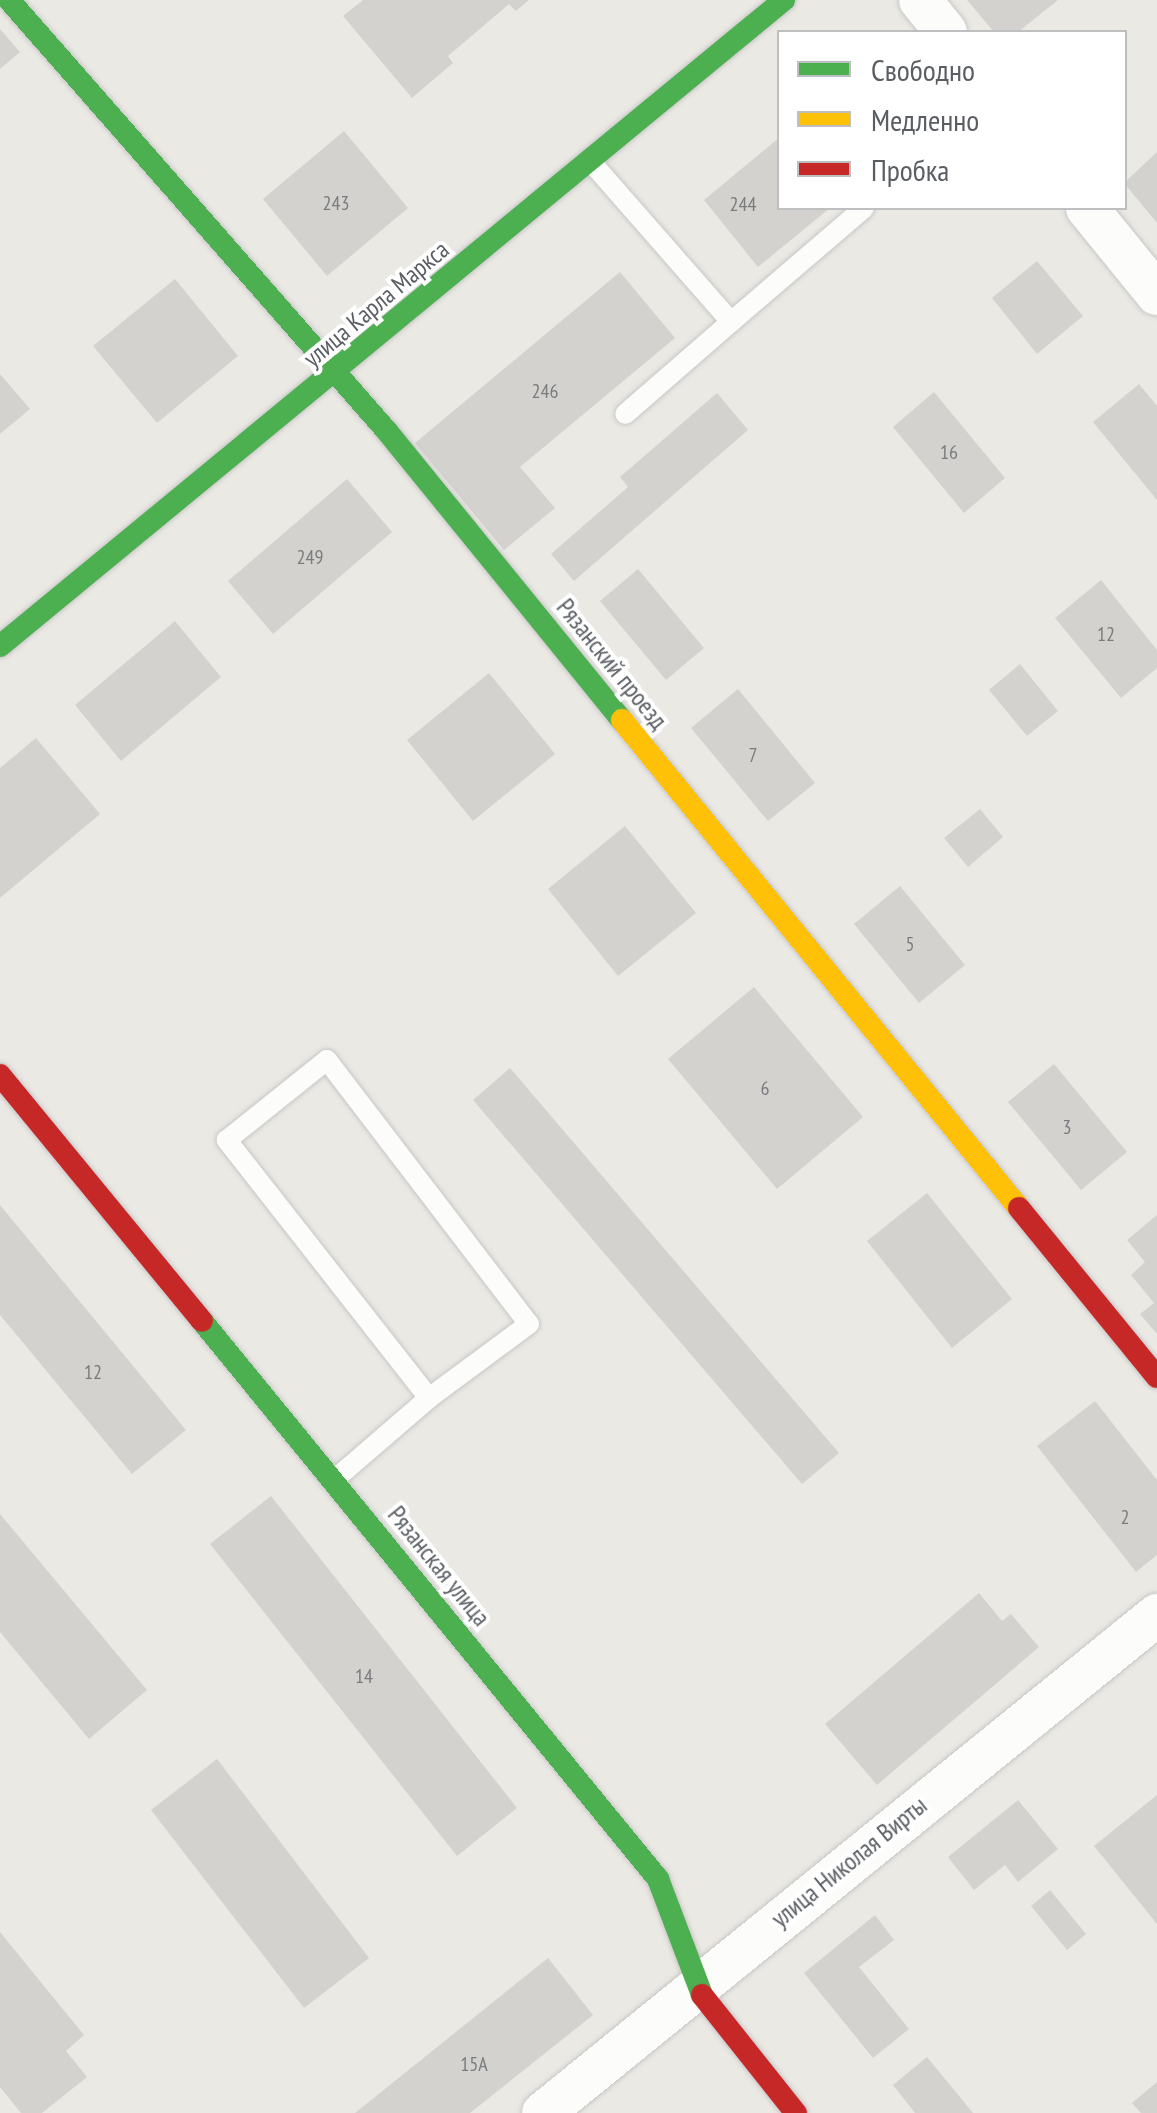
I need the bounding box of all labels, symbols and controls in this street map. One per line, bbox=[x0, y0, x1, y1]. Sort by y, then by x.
legend bbox=[777, 30, 1127, 210]
text: Свободно bbox=[871, 50, 975, 89]
text: Медленно bbox=[871, 100, 979, 139]
text: Пробка bbox=[871, 150, 949, 189]
house number: 243 bbox=[323, 191, 349, 215]
house number: 244 bbox=[730, 192, 756, 216]
street label: улица Карла Маркса bbox=[297, 235, 455, 373]
house number: 246 bbox=[532, 379, 558, 403]
house number: 16 bbox=[940, 440, 958, 464]
house number: 249 bbox=[297, 545, 323, 569]
street label: Рязанский проезд bbox=[550, 593, 674, 735]
house number: 12 bbox=[1097, 622, 1115, 646]
house number: 7 bbox=[749, 743, 757, 767]
house number: 5 bbox=[906, 932, 914, 956]
house number: 6 bbox=[761, 1076, 769, 1100]
house number: 3 bbox=[1063, 1115, 1071, 1139]
house number: 12 bbox=[84, 1360, 102, 1384]
street label: Рязанская улица bbox=[382, 1500, 496, 1632]
house number: 2 bbox=[1121, 1505, 1129, 1529]
house number: 14 bbox=[355, 1664, 373, 1688]
street label: улица Николая Вирты bbox=[765, 1790, 933, 1934]
house number: 15А bbox=[460, 2052, 488, 2076]

